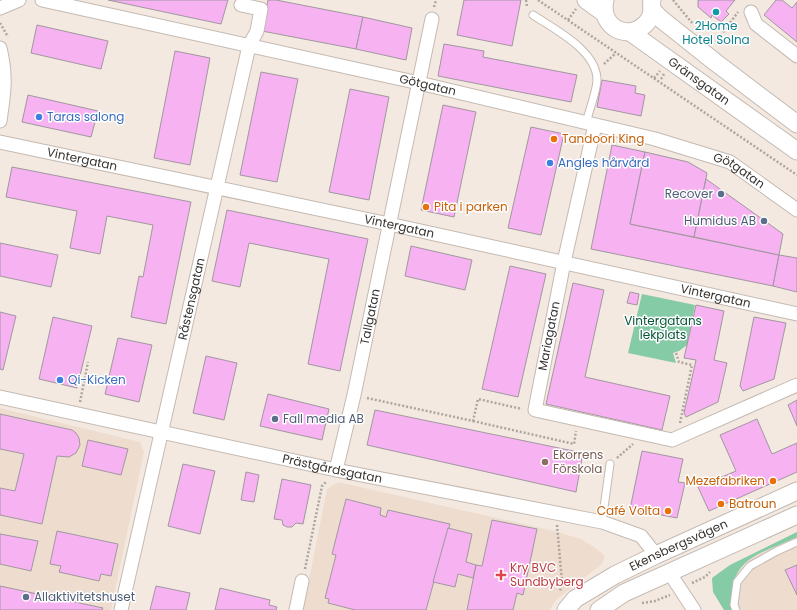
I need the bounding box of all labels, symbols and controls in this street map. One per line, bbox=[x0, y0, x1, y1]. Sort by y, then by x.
marker: 2Home Hotel Solna bbox=[711, 7, 721, 17]
place label: 2Home Hotel Solna bbox=[682, 17, 750, 48]
street label: Gränsgatan bbox=[665, 53, 734, 109]
street label: Götgatan bbox=[398, 70, 458, 100]
place label: Taras salong bbox=[47, 108, 124, 125]
marker: Taras salong bbox=[34, 112, 44, 122]
place label: Tandoori King bbox=[562, 130, 644, 147]
marker: Tandoori King bbox=[549, 134, 559, 144]
street label: Vintergatan bbox=[46, 143, 119, 175]
street label: Götgatan bbox=[711, 148, 768, 192]
place label: Angles hårvård bbox=[558, 154, 649, 171]
marker: Angles hårvård bbox=[545, 158, 555, 168]
place label: Recover bbox=[665, 185, 714, 202]
marker: Recover bbox=[716, 189, 726, 199]
place label: Pita i parken bbox=[434, 198, 508, 215]
marker: Pita i parken bbox=[421, 202, 431, 212]
street label: Vintergatan bbox=[363, 210, 436, 242]
place label: Humidus AB bbox=[684, 212, 756, 229]
marker: Humidus AB bbox=[759, 216, 769, 226]
street label: Råstensgatan bbox=[174, 256, 209, 342]
street label: Vintergatan bbox=[679, 280, 752, 312]
street label: Tallgatan bbox=[356, 287, 384, 346]
street label: Mariagatan bbox=[533, 300, 564, 372]
park label: Vintergatans lekplats bbox=[624, 312, 702, 343]
place label: Qi-Kicken bbox=[68, 371, 126, 388]
marker: Qi-Kicken bbox=[55, 375, 65, 385]
place label: Fall media AB bbox=[283, 410, 364, 427]
marker: Fall media AB bbox=[270, 414, 280, 424]
place label: Ekorrens Förskola bbox=[553, 446, 603, 477]
street label: Prästgårdsgatan bbox=[281, 450, 384, 487]
marker: Ekorrens Förskola bbox=[540, 457, 550, 467]
place label: Mezefabriken bbox=[685, 472, 765, 489]
marker: Mezefabriken bbox=[768, 476, 778, 486]
place label: Batroun bbox=[729, 495, 776, 512]
marker: Batroun bbox=[716, 499, 726, 509]
place label: Café Volta bbox=[597, 502, 660, 519]
marker: Café Volta bbox=[663, 506, 673, 516]
street label: Ekensbergsvägen bbox=[626, 515, 730, 575]
place label: Kry BVC Sundbyberg bbox=[510, 559, 584, 590]
marker: Kry BVC Sundbyberg bbox=[495, 569, 507, 581]
place label: Allaktivitetshuset bbox=[34, 588, 135, 605]
marker: Allaktivitetshuset bbox=[21, 592, 31, 602]

